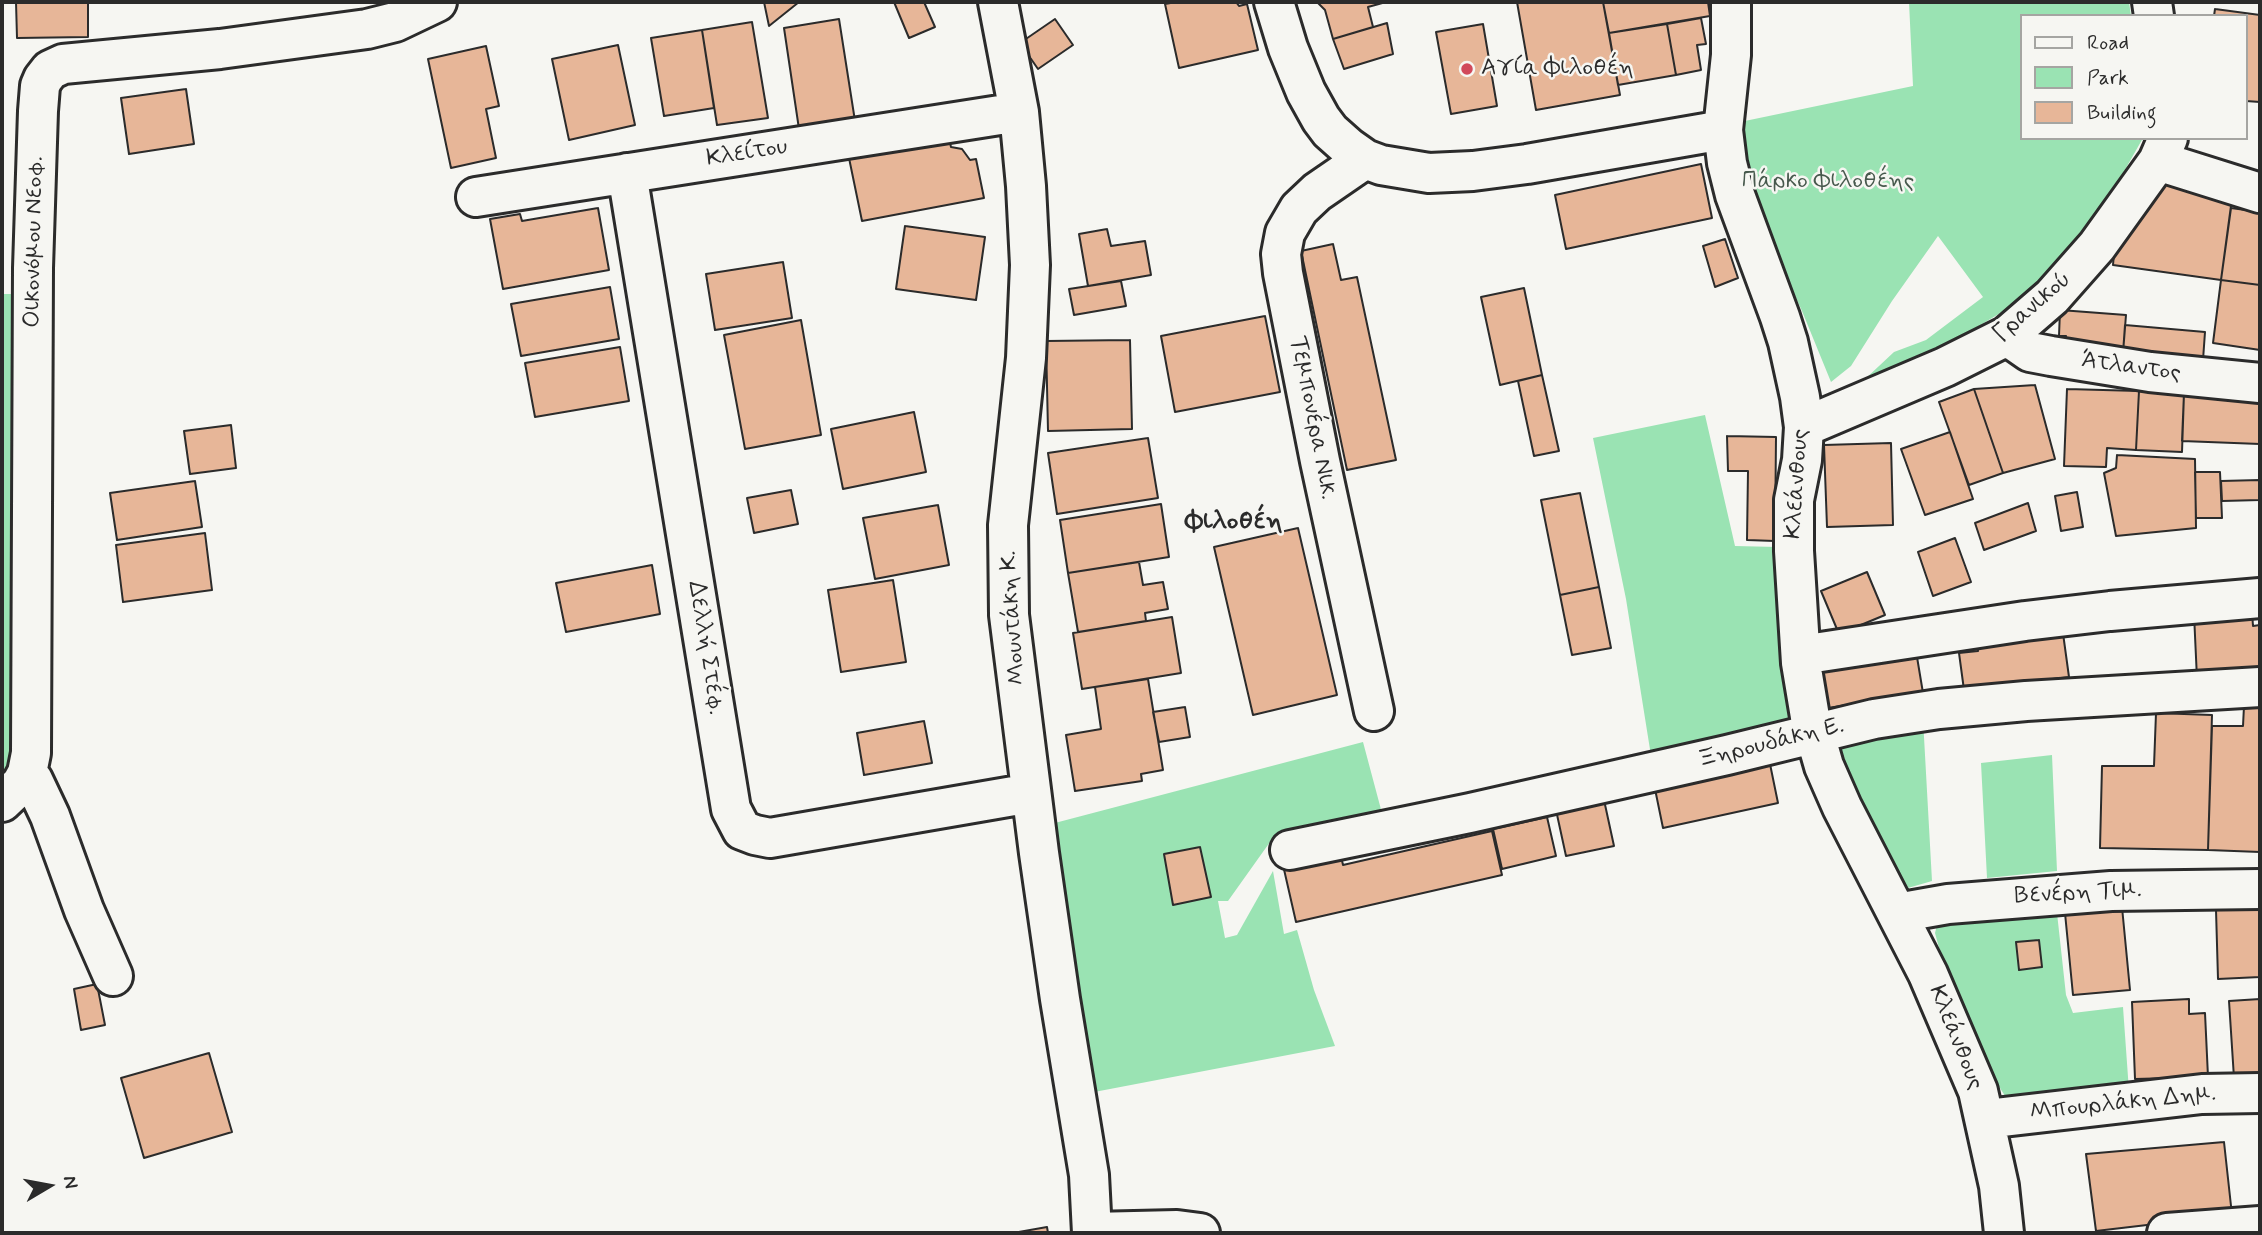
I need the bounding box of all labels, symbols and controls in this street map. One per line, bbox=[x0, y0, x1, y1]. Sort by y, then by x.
legend bbox=[2021, 14, 2248, 140]
text: Road bbox=[2087, 29, 2129, 57]
place label: Αγία Φιλοθέη bbox=[1481, 55, 1634, 83]
marker: Αγία Φιλοθέη bbox=[1459, 61, 1475, 77]
text: Park bbox=[2087, 64, 2129, 92]
text: Building bbox=[2087, 99, 2157, 127]
street label: Κλείτου bbox=[704, 133, 790, 175]
street label: Οικονόμου Νεοφ. bbox=[19, 156, 51, 328]
park label: Πάρκο Φιλοθέης bbox=[1742, 168, 1914, 196]
street label: Γρανικού bbox=[1988, 266, 2078, 350]
street label: Τεμπονέρα Νικ. bbox=[1282, 334, 1342, 502]
street label: Άτλαντος bbox=[2079, 347, 2183, 389]
street label: Κλεάνθους bbox=[1780, 428, 1816, 540]
district label: Φιλοθέη bbox=[1185, 507, 1283, 539]
street label: Μουντάκη Κ. bbox=[995, 550, 1033, 686]
street label: Δελλή Στέφ. bbox=[680, 579, 730, 717]
street label: Ξηρουδάκη Ε. bbox=[1695, 712, 1847, 776]
street label: Βενέρη Τιμ. bbox=[2014, 876, 2142, 912]
street label: Κλεάνθους bbox=[1921, 981, 1989, 1095]
street label: Μπουρλάκη Δημ. bbox=[2028, 1080, 2218, 1128]
north arrow bbox=[14, 1151, 84, 1221]
text: N bbox=[57, 1174, 84, 1191]

